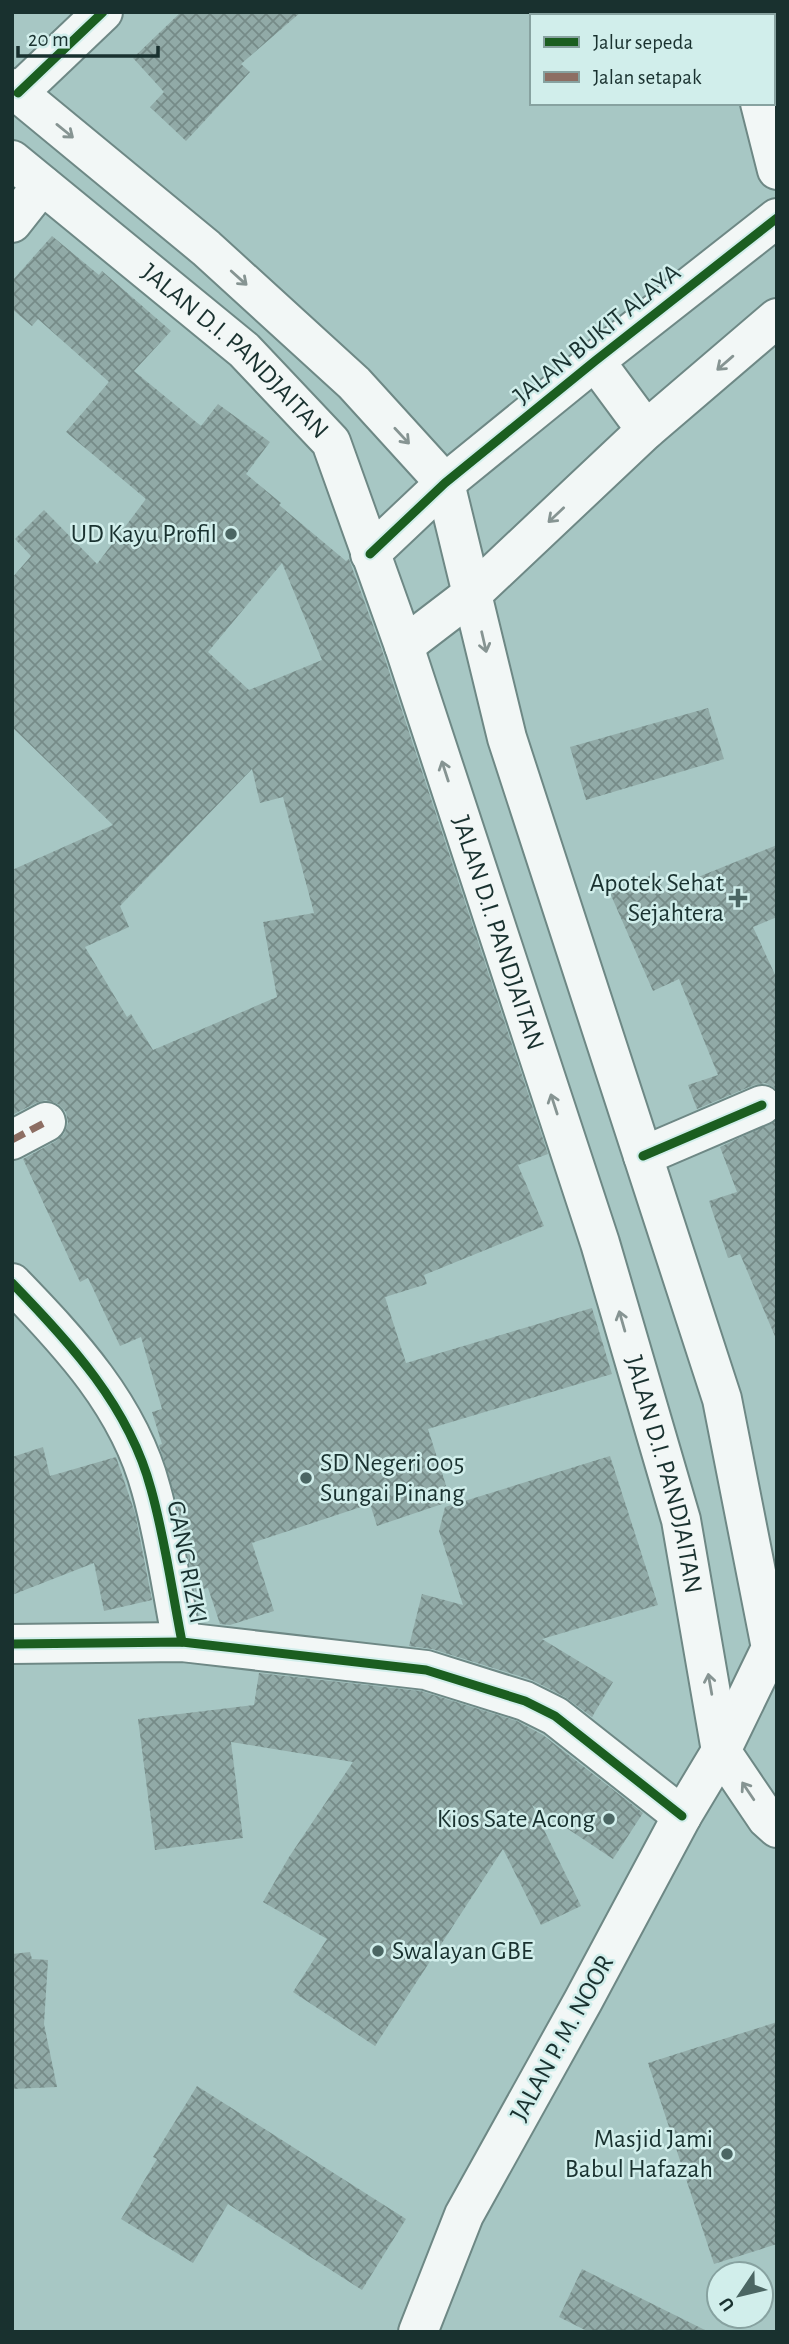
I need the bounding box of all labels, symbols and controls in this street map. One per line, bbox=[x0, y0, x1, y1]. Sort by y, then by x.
scale bar bbox=[18, 14, 158, 58]
legend bbox=[530, 14, 775, 105]
text: 20 m bbox=[28, 29, 69, 50]
text: Jalur sepeda bbox=[593, 32, 693, 53]
text: Jalan setapak bbox=[593, 67, 702, 88]
one-way arrow bbox=[56, 124, 74, 139]
street label: JALAN D.I. PANDJAITAN bbox=[137, 259, 333, 444]
street label: JALAN BUKIT ALAYA bbox=[509, 259, 685, 409]
one-way arrow bbox=[230, 270, 247, 287]
one-way arrow bbox=[716, 355, 734, 371]
one-way arrow bbox=[394, 427, 411, 444]
one-way arrow bbox=[547, 507, 565, 523]
place label: UD Kayu Profil bbox=[71, 521, 217, 547]
marker: UD Kayu Profil bbox=[223, 526, 239, 542]
one-way arrow bbox=[478, 630, 491, 653]
one-way arrow bbox=[438, 760, 451, 782]
street label: JALAN D.I. PANDJAITAN bbox=[448, 812, 549, 1053]
place label: Apotek Sehat Sejahtera bbox=[590, 870, 724, 926]
marker: Apotek Sehat Sejahtera bbox=[730, 890, 746, 906]
one-way arrow bbox=[547, 1093, 559, 1115]
one-way arrow bbox=[615, 1310, 628, 1332]
street label: JALAN D.I. PANDJAITAN bbox=[621, 1353, 706, 1595]
place label: SD Negeri 005 Sungai Pinang bbox=[320, 1450, 465, 1506]
marker: SD Negeri 005 Sungai Pinang bbox=[298, 1470, 314, 1486]
street label: GANG RIZKI bbox=[162, 1499, 212, 1625]
one-way arrow bbox=[703, 1673, 716, 1696]
one-way arrow bbox=[741, 1781, 755, 1801]
place label: Kios Sate Acong bbox=[437, 1806, 595, 1832]
marker: Kios Sate Acong bbox=[601, 1811, 617, 1827]
place label: Swalayan GBE bbox=[392, 1938, 533, 1964]
marker: Swalayan GBE bbox=[370, 1943, 386, 1959]
street label: JALAN P. M. NOOR bbox=[506, 1951, 618, 2125]
place label: Masjid Jami Babul Hafazah bbox=[565, 2126, 713, 2182]
marker: Masjid Jami Babul Hafazah bbox=[719, 2146, 735, 2162]
north arrow bbox=[705, 2260, 775, 2330]
text: U bbox=[716, 2293, 739, 2314]

